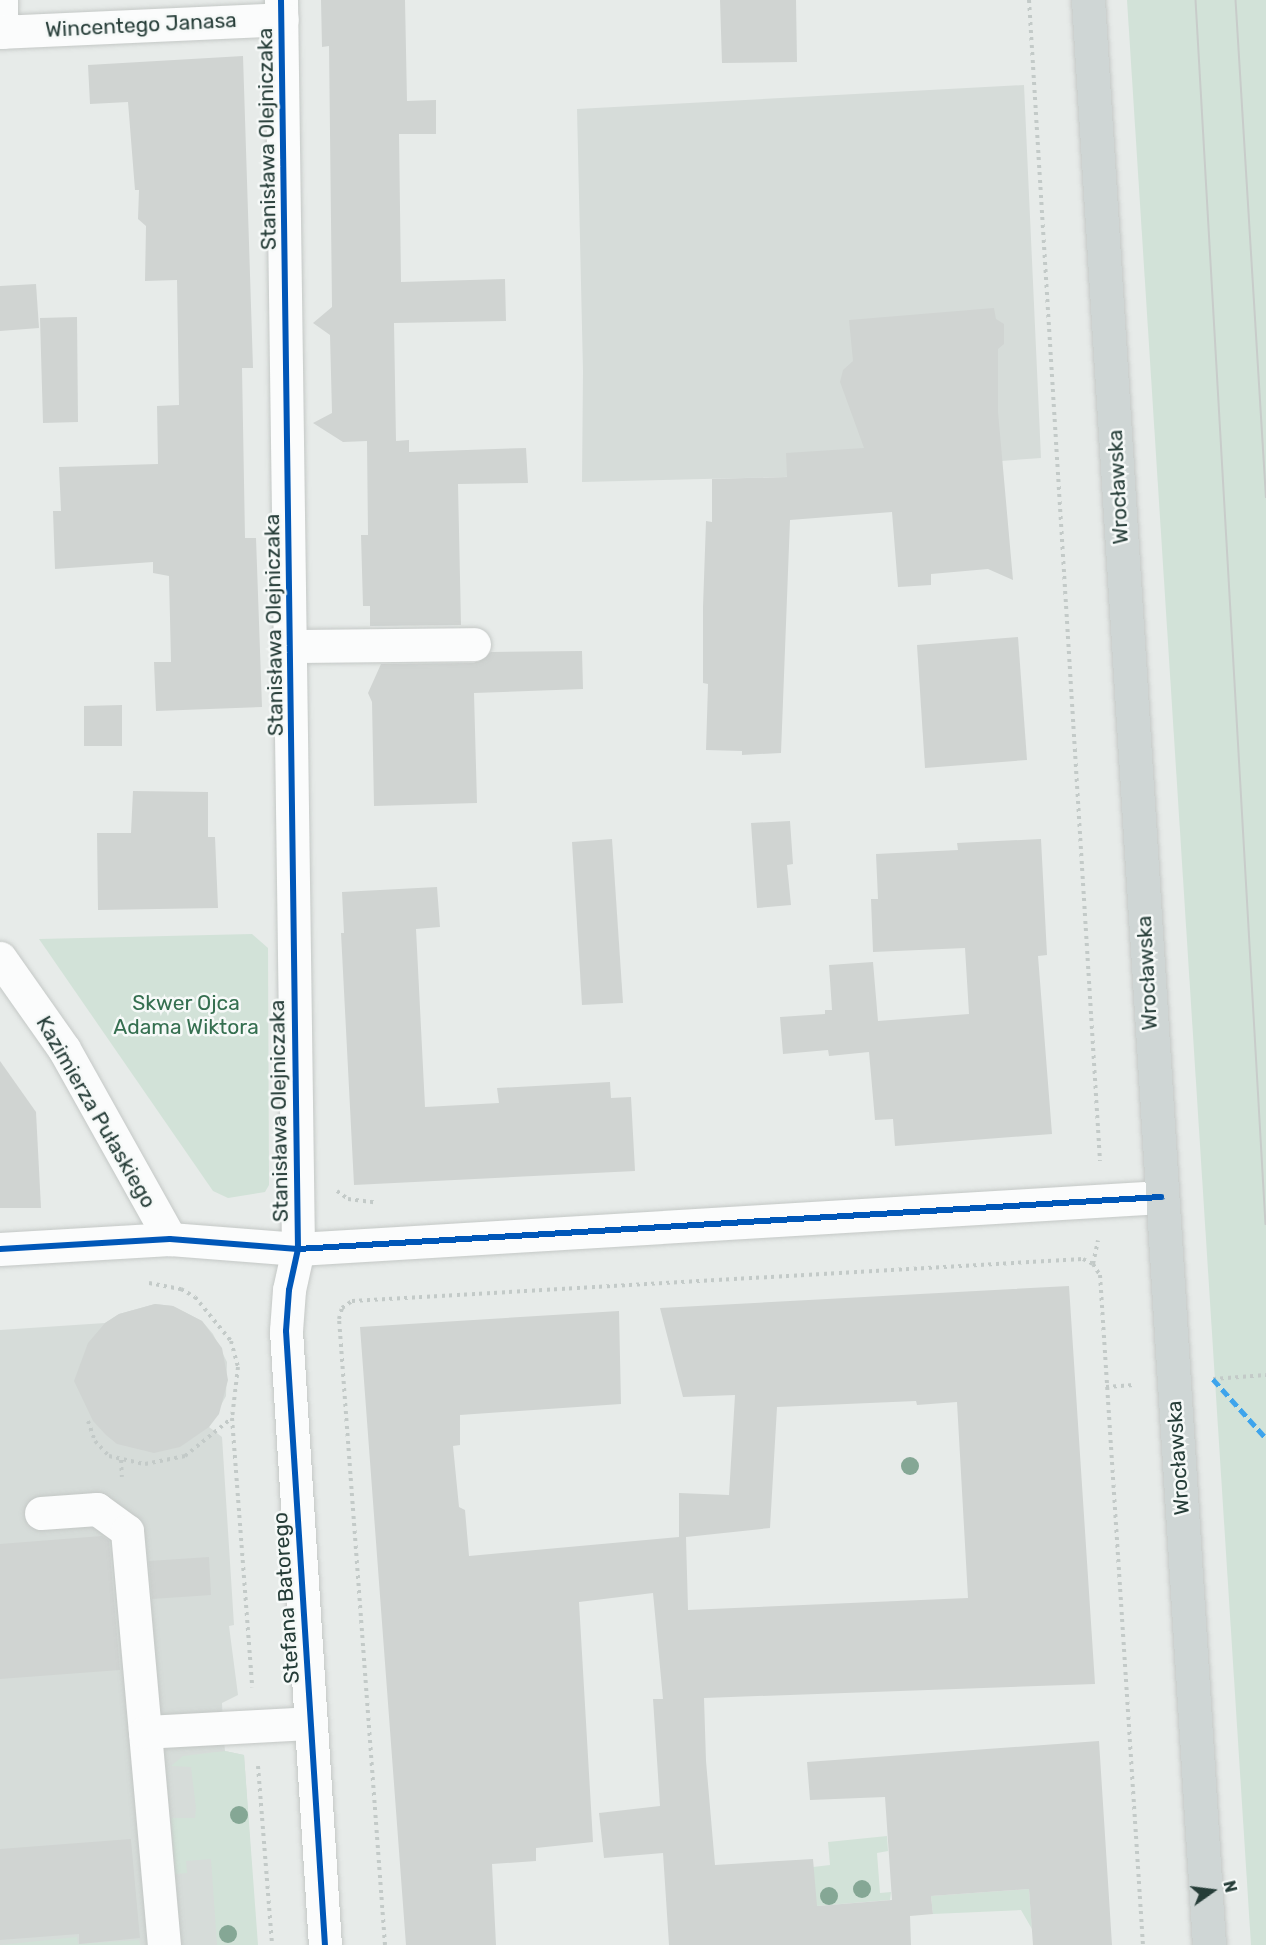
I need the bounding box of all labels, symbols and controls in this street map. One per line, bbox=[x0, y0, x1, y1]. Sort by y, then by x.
street label: Wincentego Janasa bbox=[45, 7, 237, 43]
street label: Stanisława Olejniczaka bbox=[252, 28, 282, 250]
street label: Wrocławska bbox=[1102, 429, 1134, 545]
street label: Stanisława Olejniczaka bbox=[259, 514, 289, 736]
street label: Wrocławska bbox=[1131, 915, 1163, 1031]
park label: Skwer Ojca Adama Wiktora bbox=[113, 990, 259, 1040]
street label: Stanisława Olejniczaka bbox=[264, 1000, 294, 1222]
street label: Kazimierza Pułaskiego bbox=[31, 1012, 161, 1212]
street label: Wrocławska bbox=[1161, 1400, 1195, 1516]
street label: Stefana Batorego bbox=[267, 1511, 305, 1685]
north arrow bbox=[1182, 1861, 1242, 1921]
text: N bbox=[1219, 1879, 1241, 1894]

